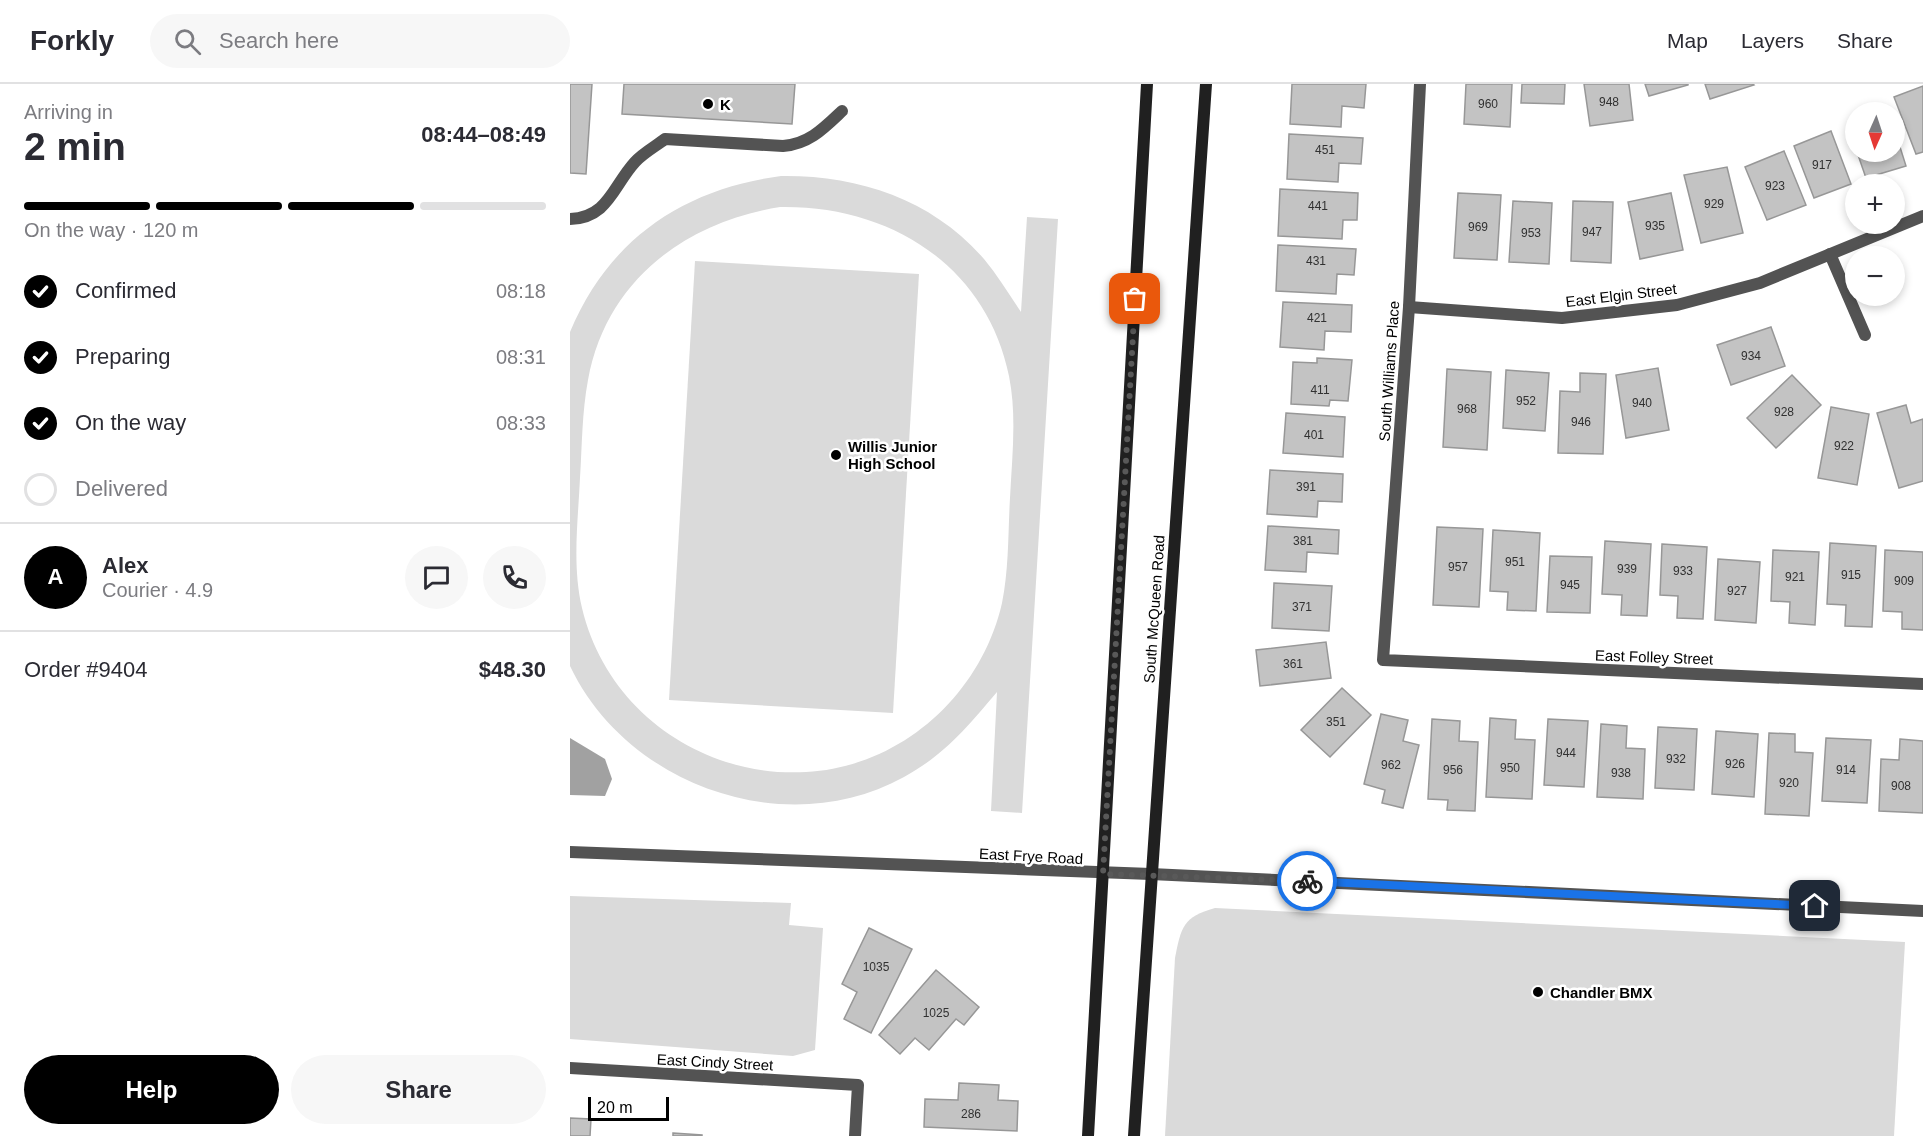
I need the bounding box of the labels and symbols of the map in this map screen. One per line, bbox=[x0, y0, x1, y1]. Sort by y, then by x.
house number: 948 bbox=[1599, 95, 1619, 109]
place label: K bbox=[720, 96, 731, 113]
marker: K bbox=[701, 97, 715, 111]
house number: 960 bbox=[1478, 97, 1498, 111]
north arrow bbox=[1845, 102, 1905, 162]
house number: 451 bbox=[1315, 143, 1335, 157]
house number: 917 bbox=[1812, 158, 1832, 172]
house number: 923 bbox=[1765, 179, 1785, 193]
house number: 929 bbox=[1704, 197, 1724, 211]
house number: 441 bbox=[1308, 199, 1328, 213]
house number: 935 bbox=[1645, 219, 1665, 233]
house number: 969 bbox=[1468, 220, 1488, 234]
house number: 947 bbox=[1582, 225, 1602, 239]
house number: 953 bbox=[1521, 226, 1541, 240]
house number: 431 bbox=[1306, 254, 1326, 268]
pin bbox=[1109, 273, 1160, 324]
street label: East Elgin Street bbox=[1565, 280, 1678, 310]
street label: South Williams Place bbox=[1376, 300, 1402, 442]
house number: 421 bbox=[1307, 311, 1327, 325]
house number: 934 bbox=[1741, 349, 1761, 363]
house number: 411 bbox=[1310, 383, 1330, 397]
house number: 952 bbox=[1516, 394, 1536, 408]
house number: 940 bbox=[1632, 396, 1652, 410]
house number: 968 bbox=[1457, 402, 1477, 416]
house number: 928 bbox=[1774, 405, 1794, 419]
house number: 946 bbox=[1571, 415, 1591, 429]
house number: 401 bbox=[1304, 428, 1324, 442]
place label: Willis Junior High School bbox=[848, 438, 937, 472]
house number: 922 bbox=[1834, 439, 1854, 453]
marker: Willis Junior High School bbox=[829, 448, 843, 462]
house number: 391 bbox=[1296, 480, 1316, 494]
street label: South McQueen Road bbox=[1140, 534, 1168, 684]
house number: 381 bbox=[1293, 534, 1313, 548]
house number: 951 bbox=[1505, 555, 1525, 569]
house number: 957 bbox=[1448, 560, 1468, 574]
house number: 939 bbox=[1617, 562, 1637, 576]
house number: 933 bbox=[1673, 564, 1693, 578]
house number: 915 bbox=[1841, 568, 1861, 582]
house number: 921 bbox=[1785, 570, 1805, 584]
house number: 909 bbox=[1894, 574, 1914, 588]
house number: 945 bbox=[1560, 578, 1580, 592]
house number: 927 bbox=[1727, 584, 1747, 598]
house number: 371 bbox=[1292, 600, 1312, 614]
street label: East Folley Street bbox=[1595, 646, 1714, 668]
house number: 361 bbox=[1283, 657, 1303, 671]
house number: 351 bbox=[1326, 715, 1346, 729]
house number: 944 bbox=[1556, 746, 1576, 760]
house number: 932 bbox=[1666, 752, 1686, 766]
house number: 926 bbox=[1725, 757, 1745, 771]
house number: 962 bbox=[1381, 758, 1401, 772]
house number: 950 bbox=[1500, 761, 1520, 775]
house number: 956 bbox=[1443, 763, 1463, 777]
house number: 914 bbox=[1836, 763, 1856, 777]
house number: 938 bbox=[1611, 766, 1631, 780]
house number: 920 bbox=[1779, 776, 1799, 790]
house number: 908 bbox=[1891, 779, 1911, 793]
street label: East Frye Road bbox=[979, 845, 1083, 867]
courier bbox=[1277, 851, 1337, 911]
pin bbox=[1789, 880, 1840, 931]
house number: 1035 bbox=[863, 960, 890, 974]
place label: Chandler BMX bbox=[1550, 984, 1653, 1001]
marker: Chandler BMX bbox=[1531, 985, 1545, 999]
house number: 1025 bbox=[923, 1006, 950, 1020]
street label: East Cindy Street bbox=[656, 1050, 775, 1074]
scale bar bbox=[588, 1094, 669, 1122]
house number: 286 bbox=[961, 1107, 981, 1121]

